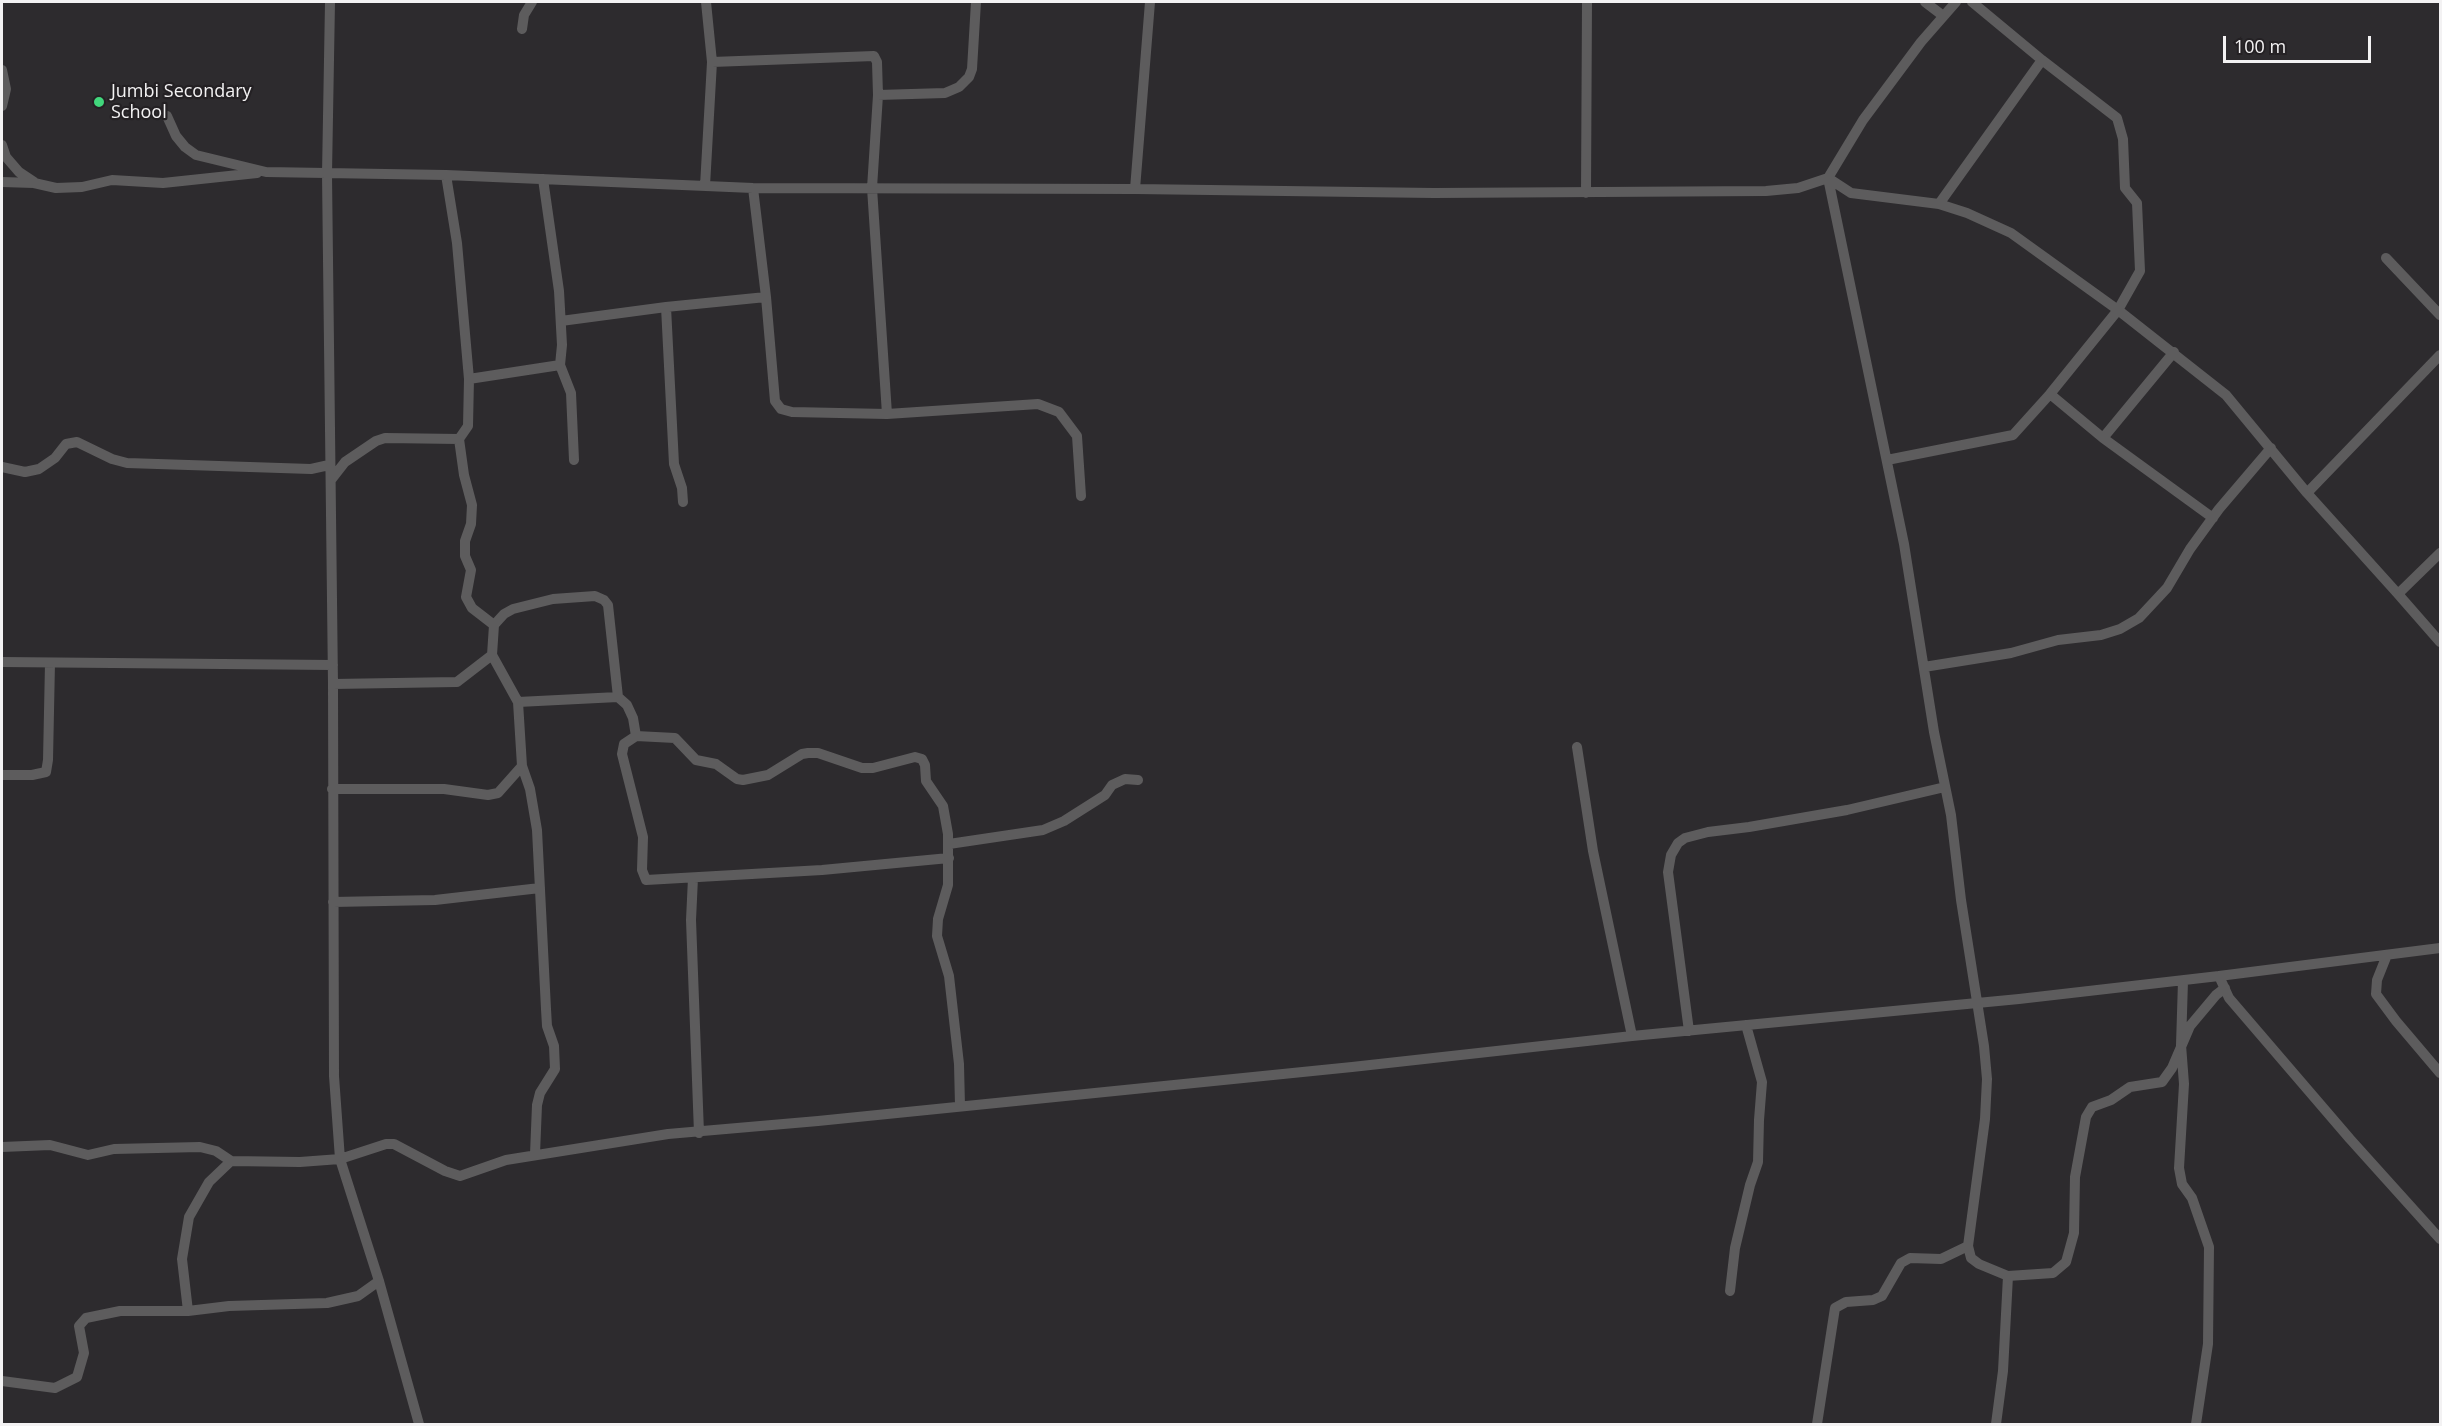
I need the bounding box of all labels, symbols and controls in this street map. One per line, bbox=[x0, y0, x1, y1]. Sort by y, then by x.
scale bar bbox=[2226, 24, 2374, 62]
text: 100 m bbox=[2234, 34, 2286, 58]
place label: Jumbi Secondary School bbox=[111, 81, 252, 124]
marker: Jumbi Secondary School bbox=[92, 95, 106, 109]

